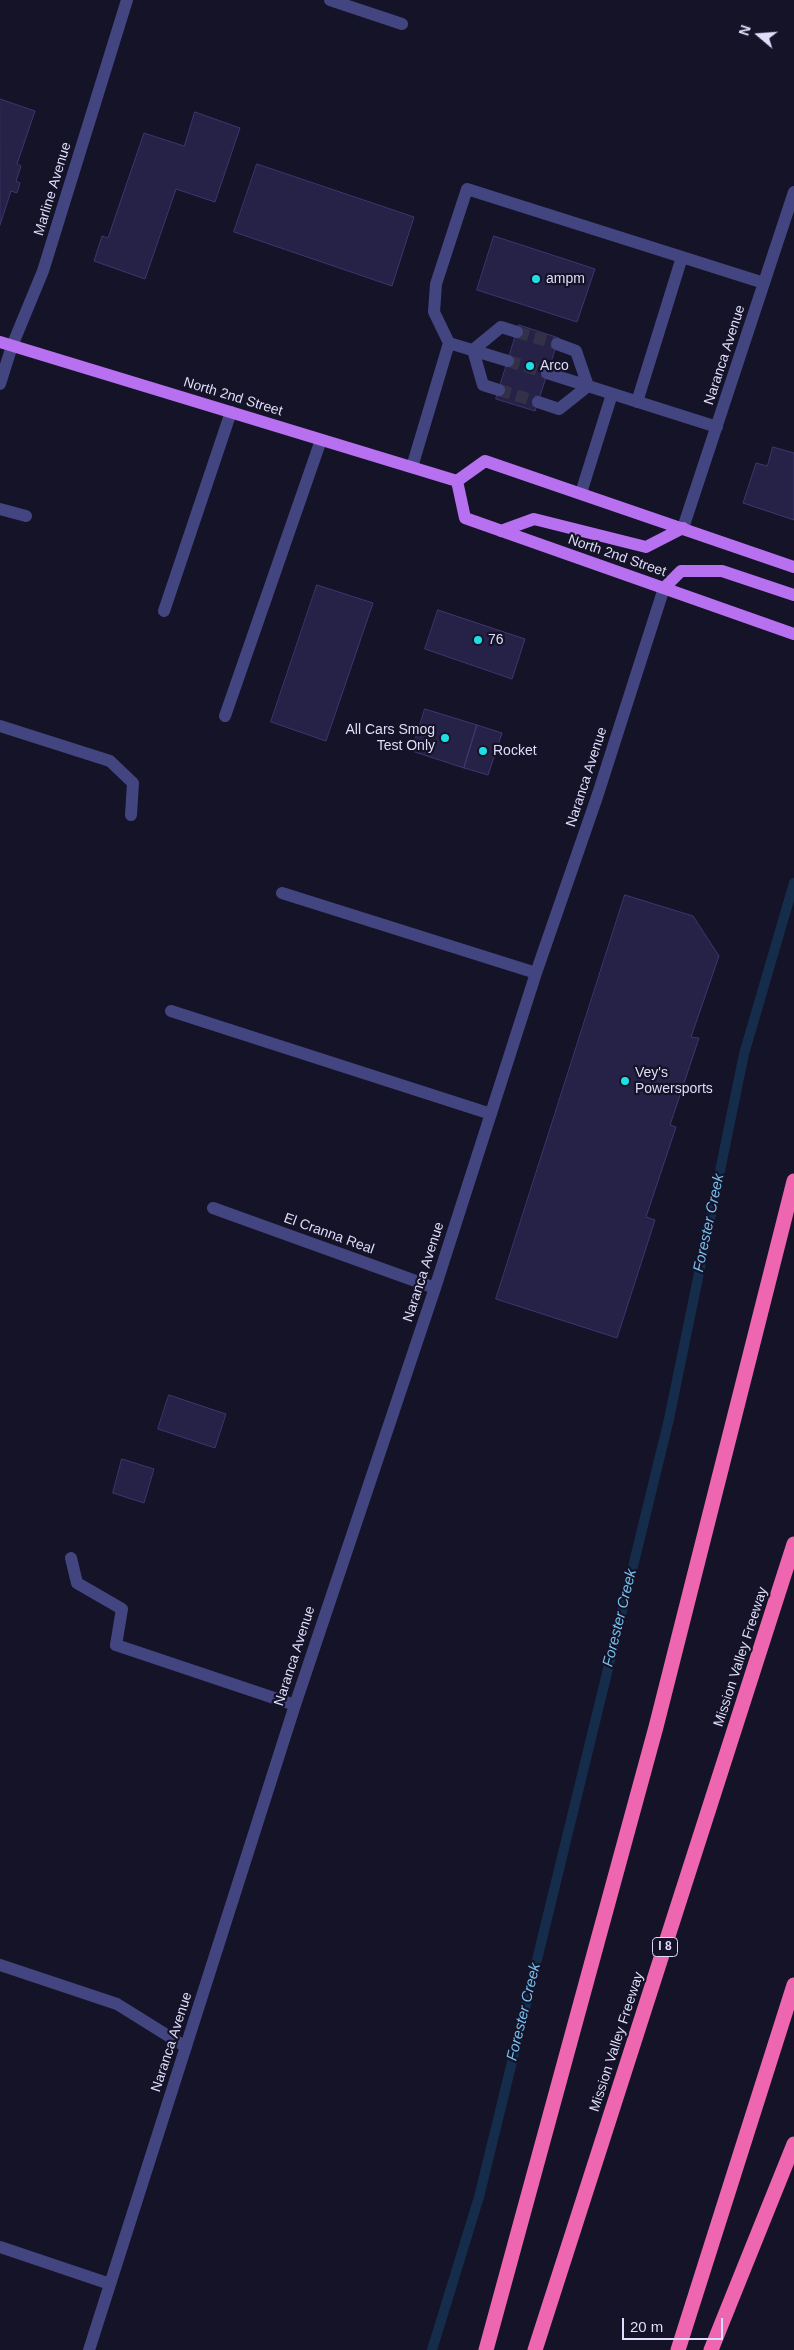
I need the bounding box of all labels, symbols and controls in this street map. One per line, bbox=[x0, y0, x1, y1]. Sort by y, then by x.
north arrow bbox=[734, 10, 784, 60]
text: N bbox=[736, 23, 754, 38]
street label: Marline Avenue bbox=[31, 140, 75, 238]
place label: ampm bbox=[546, 271, 585, 287]
marker: ampm bbox=[530, 273, 542, 285]
street label: Naranca Avenue bbox=[701, 303, 749, 407]
place label: Arco bbox=[540, 358, 569, 374]
marker: Arco bbox=[524, 360, 536, 372]
street label: North 2nd Street bbox=[181, 374, 285, 420]
street label: North 2nd Street bbox=[566, 531, 668, 581]
place label: 76 bbox=[488, 632, 504, 648]
marker: 76 bbox=[472, 634, 484, 646]
place label: All Cars Smog Test Only bbox=[346, 722, 435, 754]
street label: Naranca Avenue bbox=[563, 725, 611, 829]
marker: All Cars Smog Test Only bbox=[439, 732, 451, 744]
place label: Rocket bbox=[493, 743, 537, 759]
marker: Rocket bbox=[477, 745, 489, 757]
place label: Vey's Powersports bbox=[635, 1065, 713, 1098]
marker: Vey's Powersports bbox=[619, 1075, 631, 1087]
water label: Forester Creek bbox=[690, 1172, 728, 1274]
street label: El Cranna Real bbox=[282, 1210, 376, 1258]
street label: Naranca Avenue bbox=[400, 1220, 448, 1324]
water label: Forester Creek bbox=[599, 1567, 641, 1669]
street label: Mission Valley Freeway bbox=[710, 1585, 772, 1729]
street label: Naranca Avenue bbox=[271, 1604, 319, 1708]
road number: I 8 bbox=[652, 1938, 678, 1956]
water label: Forester Creek bbox=[503, 1961, 545, 2063]
street label: Mission Valley Freeway bbox=[586, 1970, 648, 2114]
street label: Naranca Avenue bbox=[148, 1990, 196, 2094]
scale bar bbox=[624, 2308, 725, 2340]
text: 20 m bbox=[630, 2318, 663, 2335]

